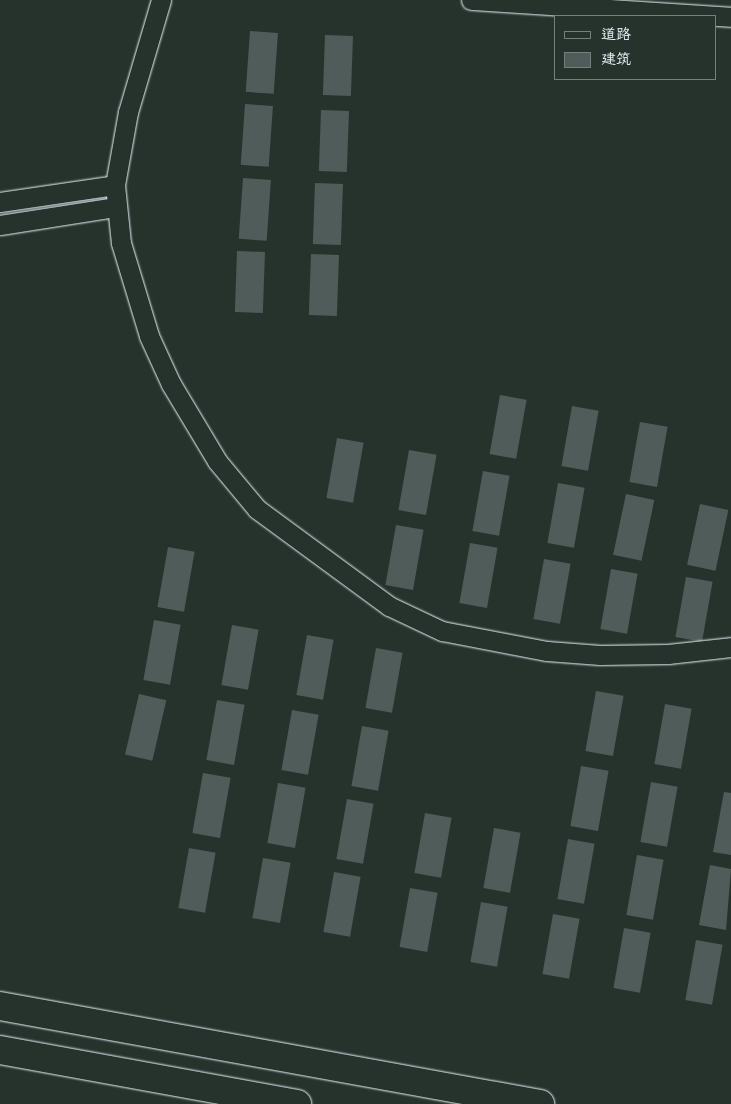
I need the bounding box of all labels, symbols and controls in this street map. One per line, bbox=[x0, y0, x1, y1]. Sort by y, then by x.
legend bbox=[554, 15, 716, 80]
text: 道路 bbox=[601, 24, 631, 46]
text: 建筑 bbox=[601, 49, 631, 71]

